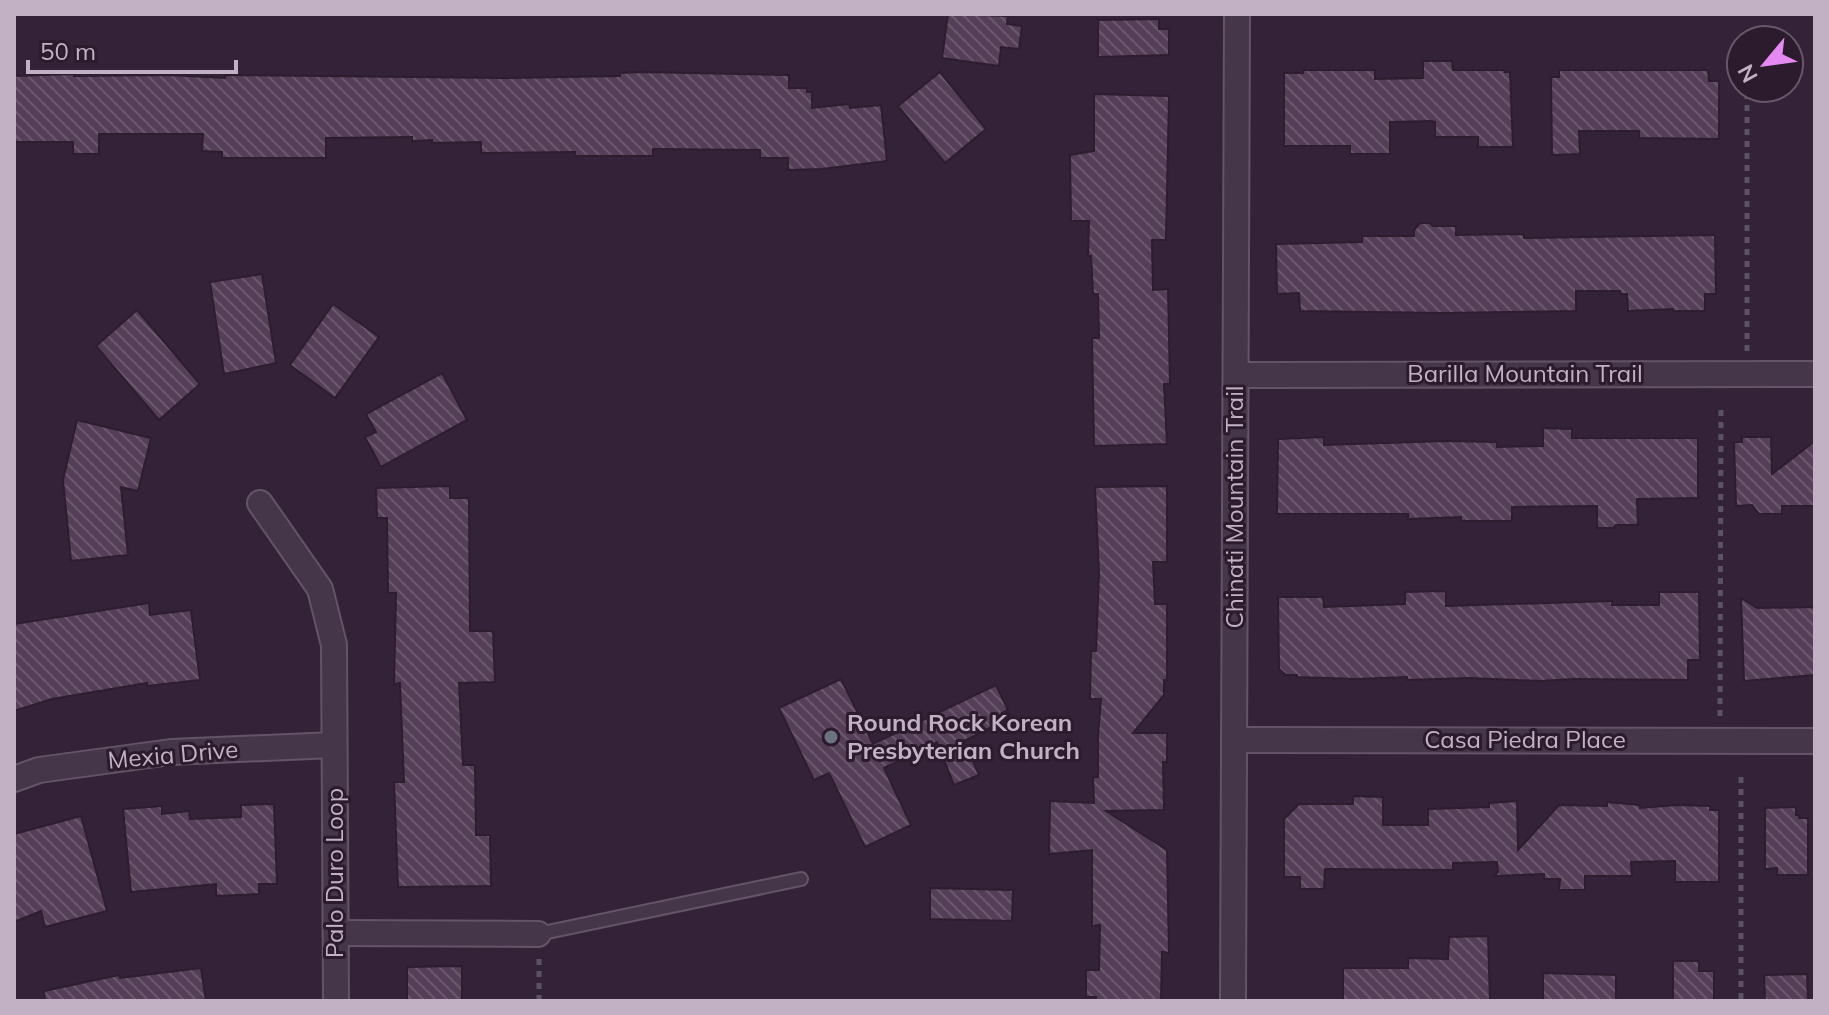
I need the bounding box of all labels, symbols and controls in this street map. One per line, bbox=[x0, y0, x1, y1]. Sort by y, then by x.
scale bar bbox=[28, 24, 236, 74]
north arrow bbox=[1725, 24, 1805, 104]
text: 50 m bbox=[40, 36, 96, 66]
text: N bbox=[1731, 60, 1764, 88]
street label: Barilla Mountain Trail bbox=[1407, 358, 1643, 388]
street label: Chinati Mountain Trail bbox=[1219, 385, 1249, 629]
place label: Round Rock Korean Presbyterian Church bbox=[847, 707, 1080, 765]
street label: Casa Piedra Place bbox=[1424, 724, 1626, 754]
marker: Round Rock Korean Presbyterian Church bbox=[822, 728, 840, 746]
street label: Mexia Drive bbox=[106, 733, 239, 775]
street label: Palo Duro Loop bbox=[319, 788, 349, 958]

